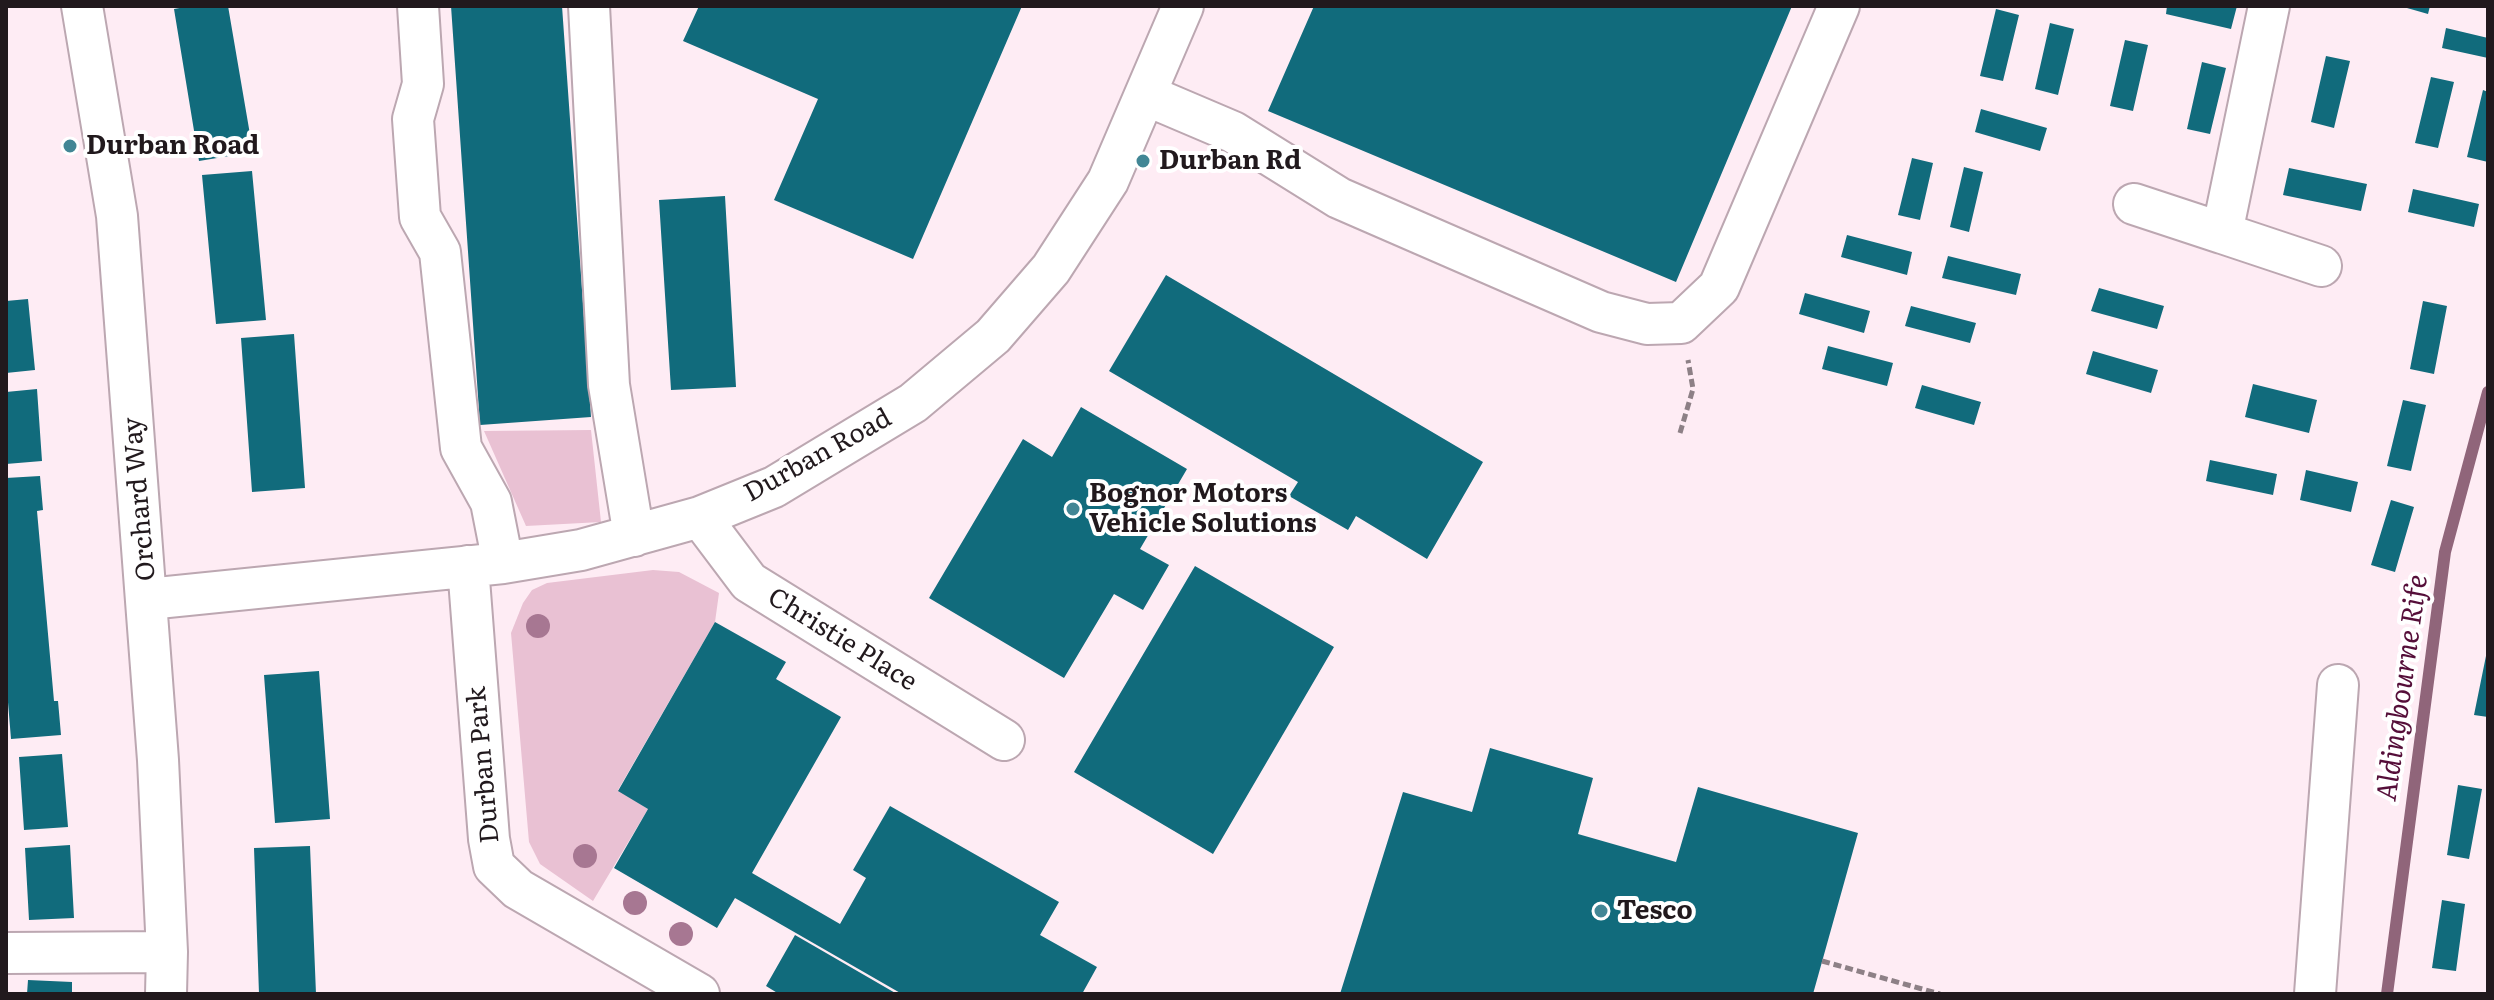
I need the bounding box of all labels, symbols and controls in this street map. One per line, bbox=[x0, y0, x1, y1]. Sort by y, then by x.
place label: Durban Road bbox=[86, 130, 259, 162]
marker: Durban Road bbox=[61, 137, 79, 155]
place label: Durban Rd bbox=[1159, 145, 1301, 177]
marker: Durban Rd bbox=[1134, 152, 1152, 170]
street label: Durban Road bbox=[739, 403, 897, 509]
street label: Orchard Way bbox=[117, 416, 163, 582]
place label: Bognor Motors Vehicle Solutions bbox=[1089, 478, 1317, 540]
marker: Bognor Motors Vehicle Solutions bbox=[1064, 500, 1082, 518]
water label: Aldingbourne Rife bbox=[2370, 573, 2436, 803]
street label: Christie Place bbox=[762, 582, 922, 698]
street label: Durban Park bbox=[462, 685, 506, 845]
place label: Tesco bbox=[1617, 895, 1693, 927]
marker: Tesco bbox=[1592, 902, 1610, 920]

